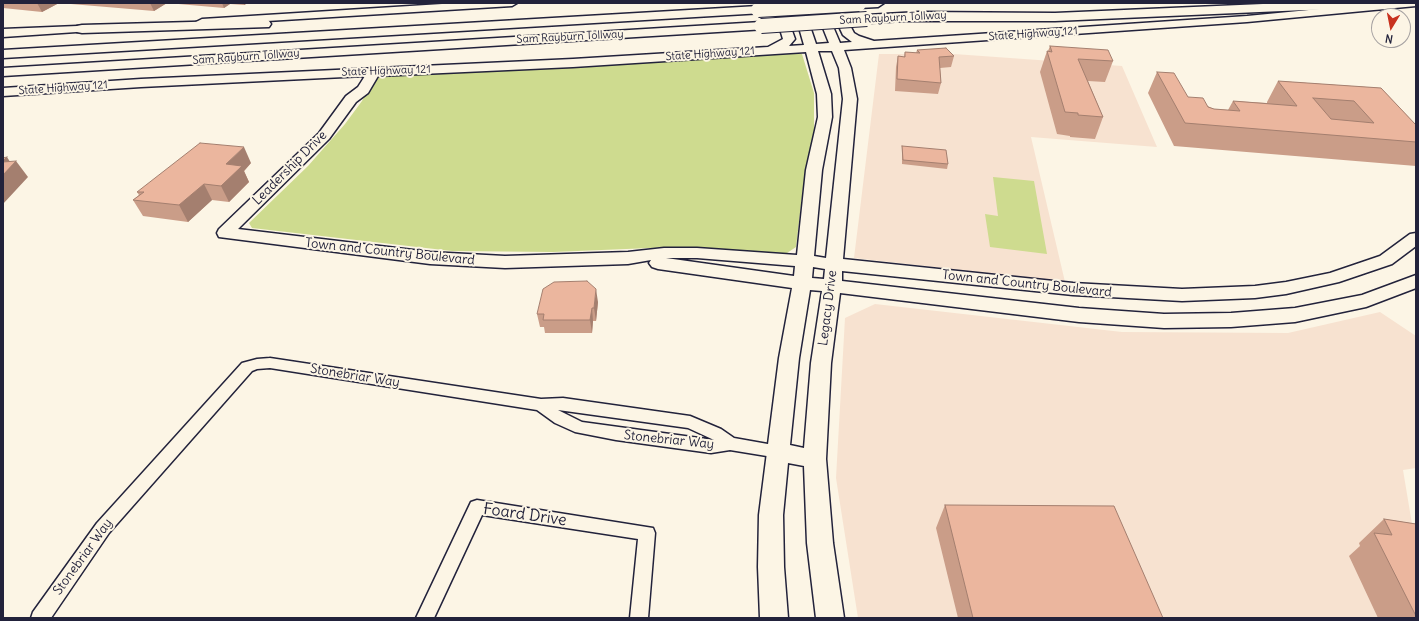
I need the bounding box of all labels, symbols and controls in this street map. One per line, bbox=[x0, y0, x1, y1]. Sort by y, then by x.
north arrow bbox=[1371, 8, 1411, 48]
street label: Sam Rayburn Tollway bbox=[839, 9, 947, 27]
street label: State Highway 121 bbox=[988, 24, 1078, 44]
street label: Sam Rayburn Tollway bbox=[516, 28, 624, 46]
text: N bbox=[1384, 31, 1394, 46]
street label: State Highway 121 bbox=[665, 44, 755, 64]
street label: Sam Rayburn Tollway bbox=[192, 47, 300, 67]
street label: State Highway 121 bbox=[341, 63, 431, 79]
street label: State Highway 121 bbox=[18, 78, 108, 98]
street label: Leadership Drive bbox=[250, 128, 330, 208]
street label: Town and Country Boulevard bbox=[304, 235, 476, 269]
street label: Town and Country Boulevard bbox=[941, 267, 1113, 301]
street label: Legacy Drive bbox=[816, 269, 840, 347]
street label: Stonebriar Way bbox=[309, 361, 401, 391]
street label: Stonebriar Way bbox=[623, 428, 715, 452]
street label: Foard Drive bbox=[482, 500, 568, 530]
street label: Stonebriar Way bbox=[50, 516, 116, 598]

